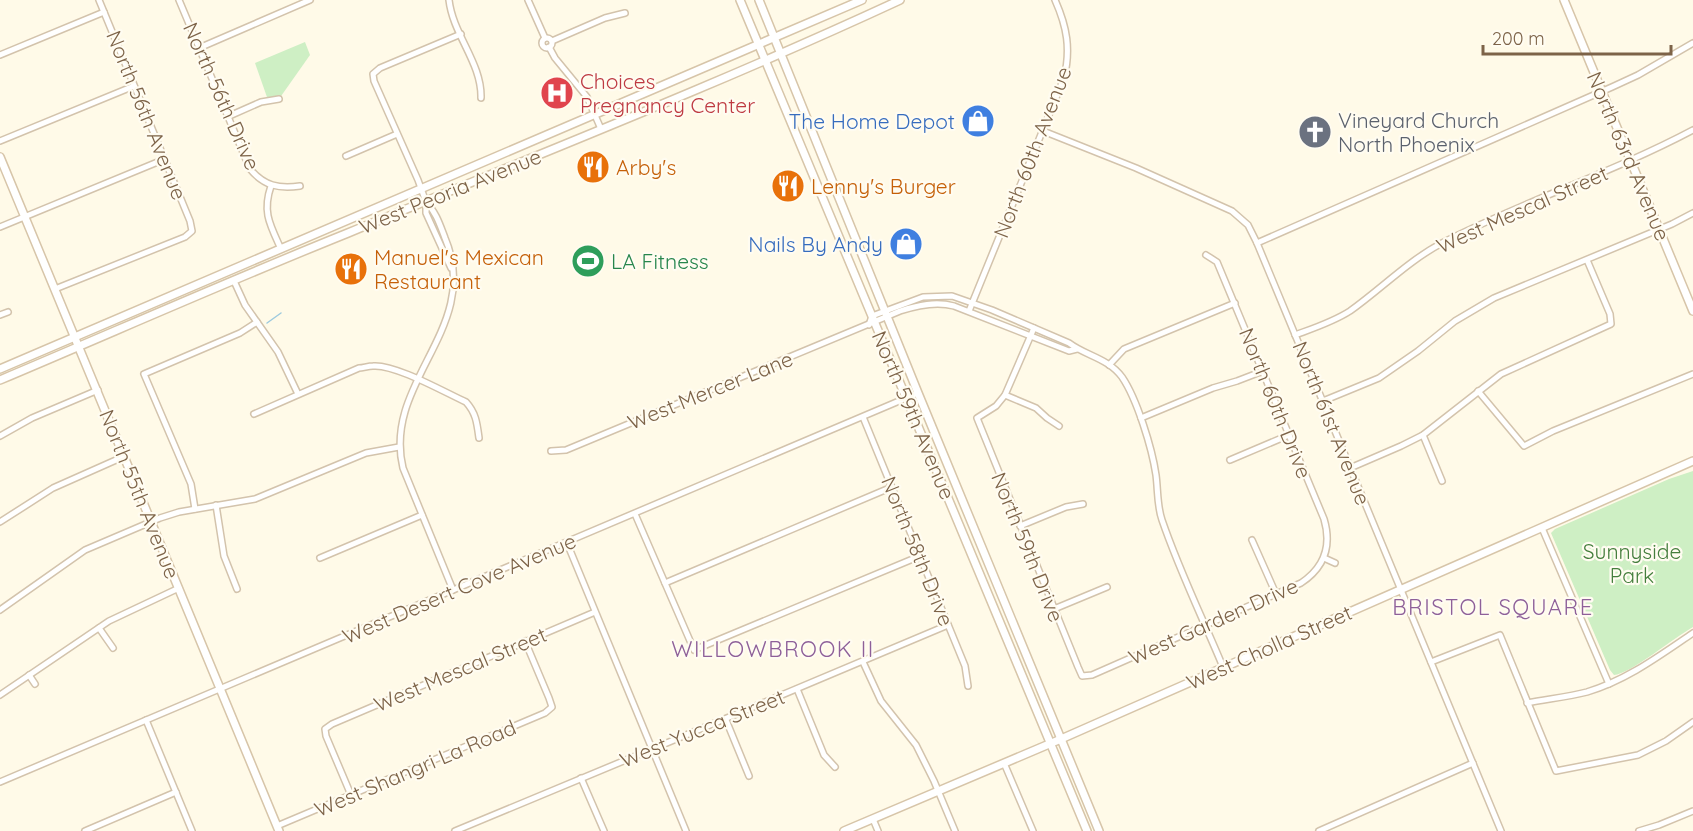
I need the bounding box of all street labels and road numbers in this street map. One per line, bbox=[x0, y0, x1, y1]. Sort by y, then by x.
street label: North 56th Drive bbox=[178, 18, 266, 174]
street label: North 56th Avenue bbox=[101, 27, 193, 203]
street label: North 60th Avenue bbox=[987, 63, 1077, 241]
street label: North 63rd Avenue bbox=[1582, 68, 1676, 244]
street label: West Peoria Avenue bbox=[355, 143, 545, 239]
street label: West Mescal Street bbox=[1432, 159, 1612, 259]
street label: North 60th Drive bbox=[1234, 324, 1318, 482]
street label: North 59th Avenue bbox=[867, 327, 961, 503]
street label: North 61st Avenue bbox=[1287, 337, 1377, 509]
street label: West Mercer Lane bbox=[624, 345, 796, 435]
street label: North 55th Avenue bbox=[94, 406, 186, 582]
street label: North 59th Drive bbox=[986, 468, 1070, 626]
street label: North 58th Drive bbox=[876, 472, 960, 630]
street label: West Desert Cove Avenue bbox=[338, 527, 580, 649]
street label: West Garden Drive bbox=[1124, 572, 1302, 670]
street label: West Cholla Street bbox=[1182, 599, 1356, 695]
street label: West Mescal Street bbox=[370, 621, 550, 717]
street label: West Yucca Street bbox=[616, 683, 788, 773]
street label: West Shangri La Road bbox=[310, 714, 520, 822]

